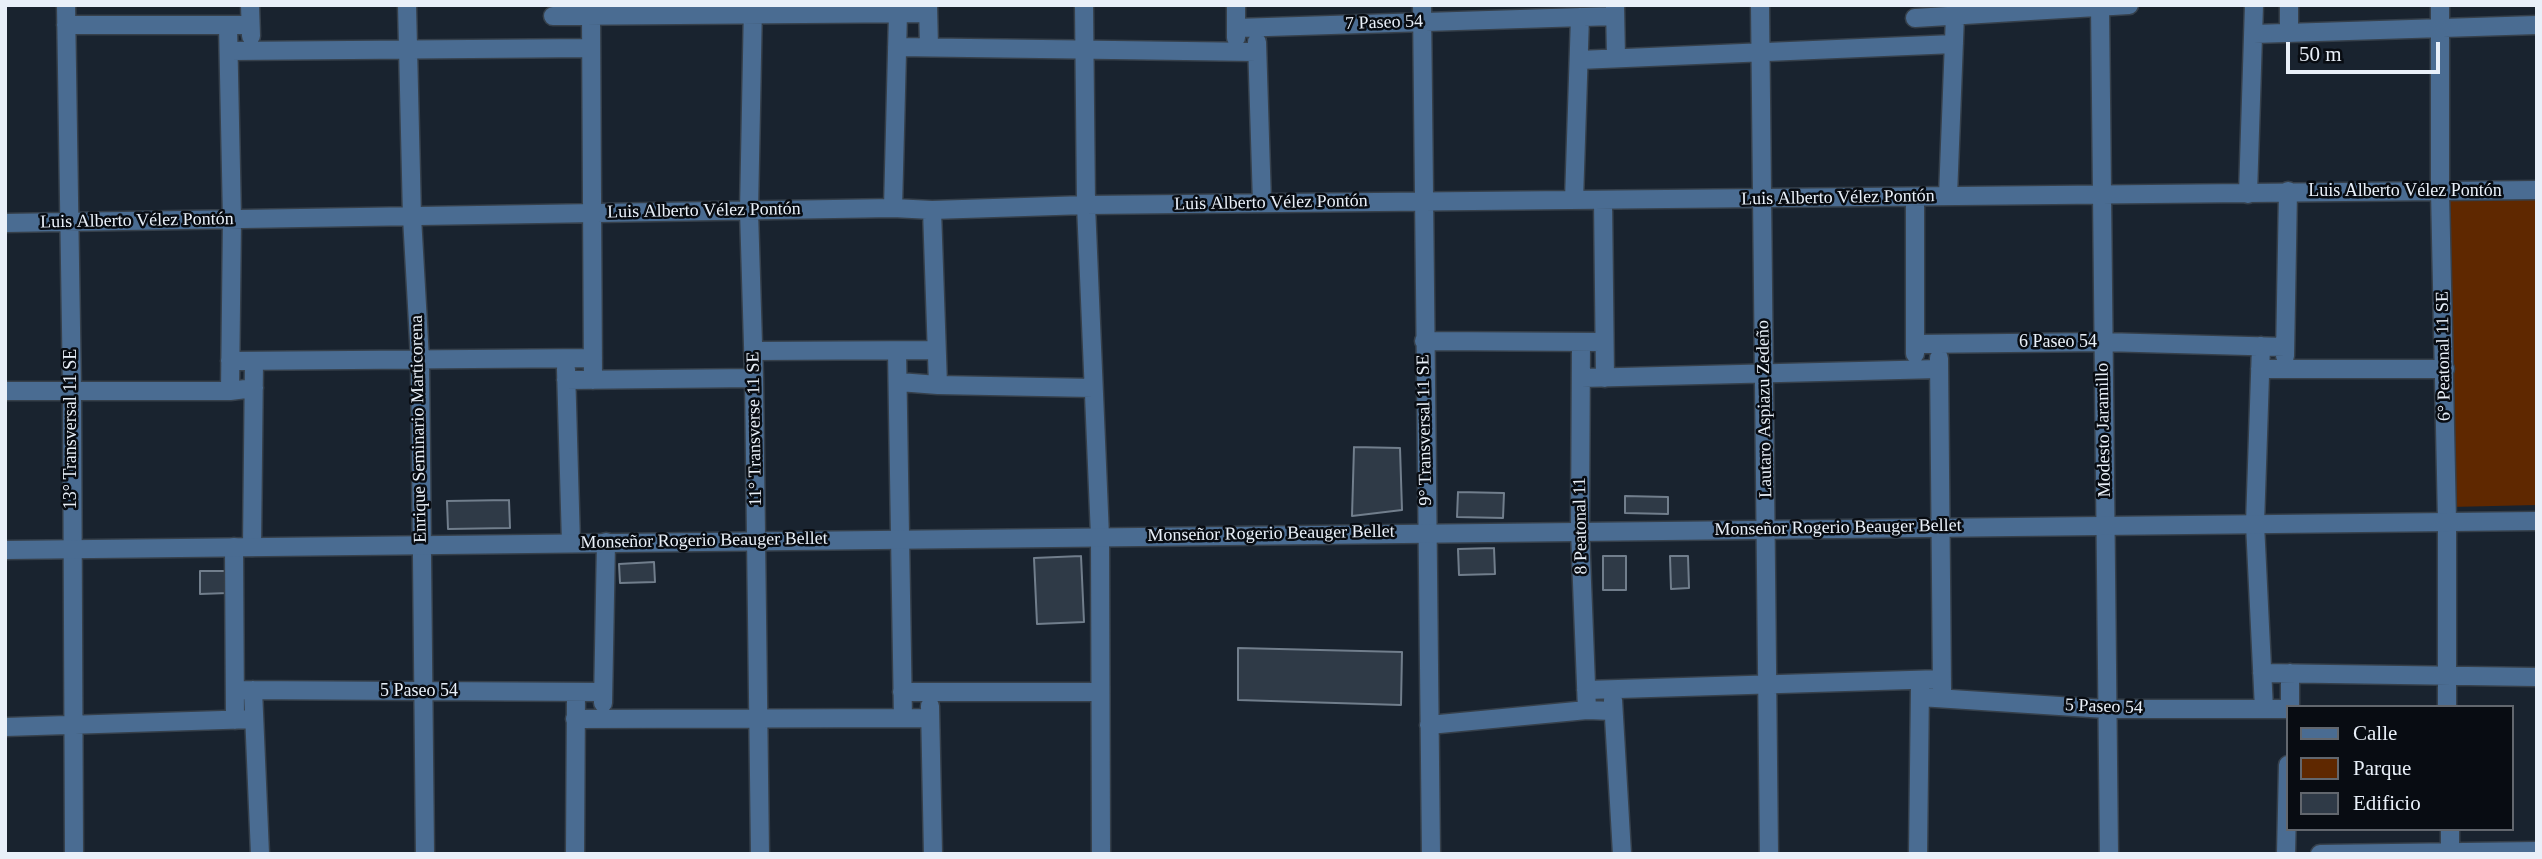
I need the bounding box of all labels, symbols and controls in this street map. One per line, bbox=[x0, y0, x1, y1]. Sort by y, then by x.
street label: 7 Paseo 54 bbox=[1345, 11, 1423, 35]
scale bar bbox=[2290, 28, 2444, 72]
text: 50 m bbox=[2299, 42, 2342, 66]
street label: Luis Alberto Vélez Pontón bbox=[2308, 180, 2502, 202]
street label: Luis Alberto Vélez Pontón bbox=[1741, 186, 1935, 210]
street label: Luis Alberto Vélez Pontón bbox=[1174, 191, 1368, 215]
street label: Luis Alberto Vélez Pontón bbox=[607, 199, 801, 223]
street label: Luis Alberto Vélez Pontón bbox=[40, 209, 234, 233]
street label: 6° Peatonal 11 SE bbox=[2432, 291, 2456, 421]
street label: Enrique Seminario Marticorena bbox=[406, 315, 432, 543]
street label: Lautaro Aspiazu Zedeño bbox=[1753, 320, 1777, 498]
street label: 6 Paseo 54 bbox=[2019, 331, 2097, 353]
street label: 13° Transversal 11 SE bbox=[60, 349, 82, 509]
street label: 11° Transverse 11 SE bbox=[743, 351, 767, 507]
street label: 9° Transversal 11 SE bbox=[1413, 354, 1437, 506]
street label: Modesto Jaramillo bbox=[2092, 363, 2116, 497]
street label: 8 Peatonal 11 bbox=[1569, 477, 1593, 575]
street label: Monseñor Rogerio Beauger Bellet bbox=[1714, 515, 1962, 541]
street label: Monseñor Rogerio Beauger Bellet bbox=[1147, 521, 1395, 547]
street label: Monseñor Rogerio Beauger Bellet bbox=[580, 528, 828, 554]
street label: 5 Paseo 54 bbox=[380, 680, 458, 702]
street label: 5 Paseo 54 bbox=[2065, 695, 2143, 719]
legend bbox=[2286, 705, 2514, 831]
text: Calle bbox=[2353, 721, 2397, 745]
text: Parque bbox=[2353, 756, 2411, 780]
text: Edificio bbox=[2353, 791, 2421, 815]

